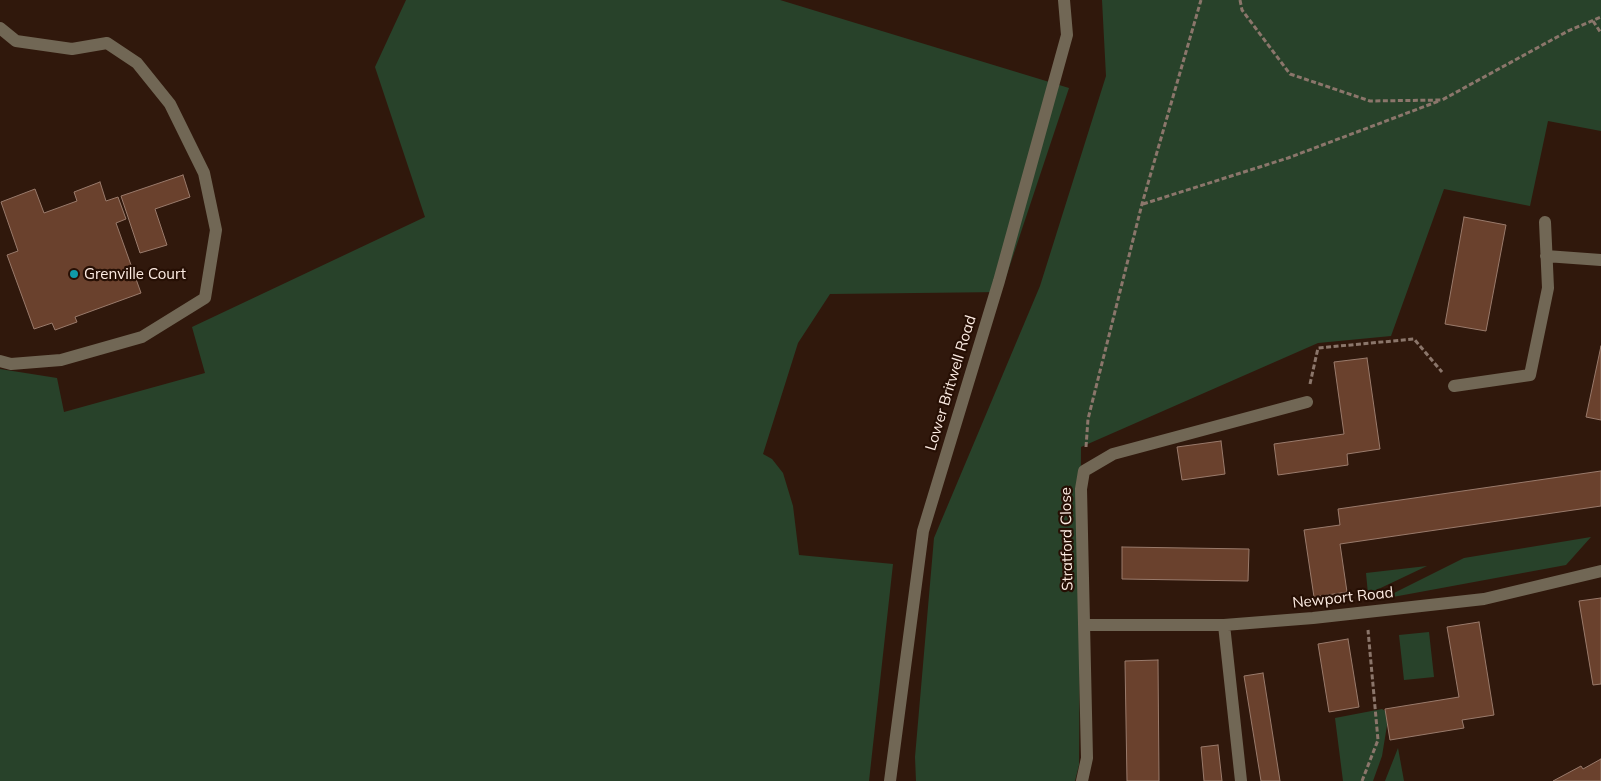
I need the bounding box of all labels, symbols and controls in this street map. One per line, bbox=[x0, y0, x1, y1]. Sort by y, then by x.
place label: Grenville Court bbox=[84, 265, 186, 283]
marker: Grenville Court bbox=[68, 268, 80, 280]
street label: Lower Britwell Road bbox=[922, 313, 980, 453]
street label: Stratford Close bbox=[1057, 487, 1077, 591]
street label: Newport Road bbox=[1292, 584, 1394, 612]

